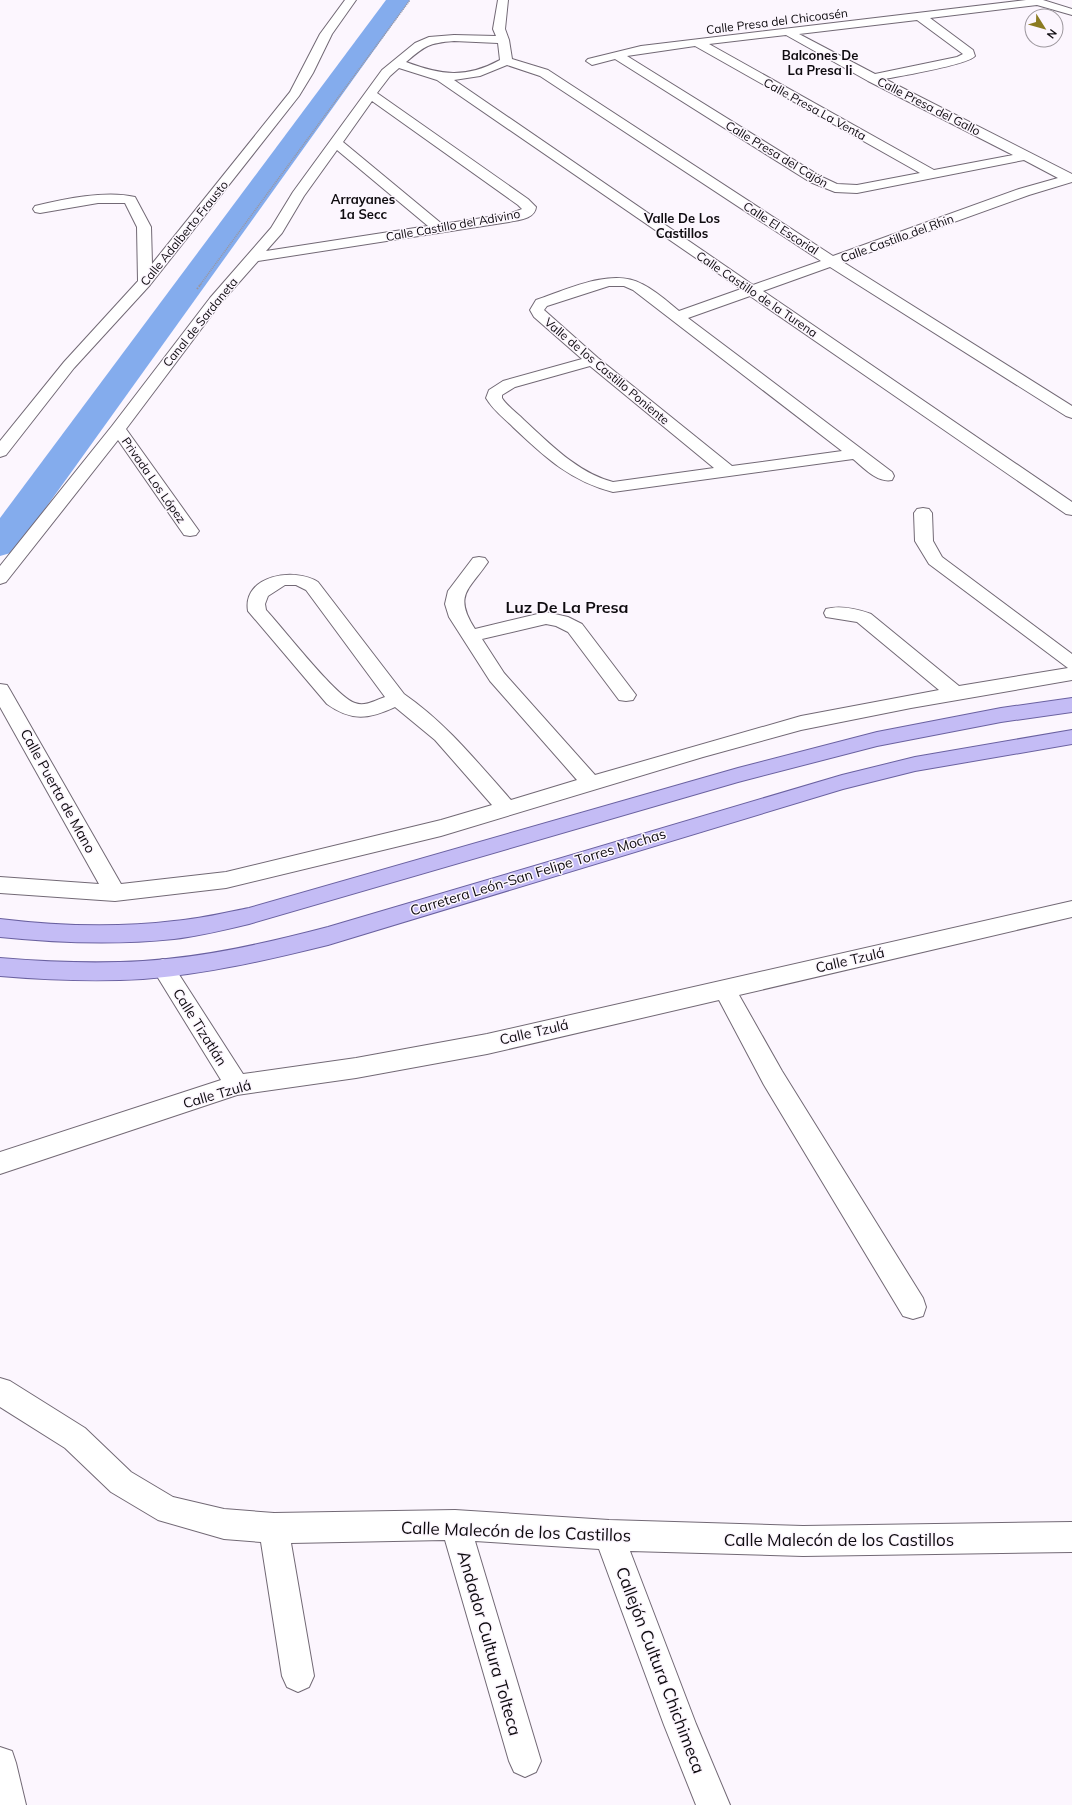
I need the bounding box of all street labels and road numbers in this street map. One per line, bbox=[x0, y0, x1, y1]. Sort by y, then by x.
street label: Calle Presa del Chicoasén bbox=[705, 5, 849, 37]
street label: Calle Presa del Gallo bbox=[875, 74, 983, 139]
street label: Calle Presa La Venta bbox=[761, 75, 869, 143]
street label: Calle Presa del Cajón bbox=[723, 117, 831, 191]
street label: Calle Adalberto Frausto bbox=[137, 177, 231, 289]
street label: Calle El Escorial bbox=[741, 198, 821, 258]
street label: Calle Castillo del Adivino bbox=[385, 206, 521, 244]
street label: Calle Castillo del Rhin bbox=[838, 211, 956, 265]
street label: Calle Castillo de la Turena bbox=[694, 248, 820, 340]
street label: Canal de Sardaneta bbox=[159, 274, 241, 370]
street label: Valle de los Castillo Poniente bbox=[542, 314, 672, 428]
street label: Privada Los López bbox=[119, 434, 189, 526]
street label: Calle Puerta de Mano bbox=[16, 726, 100, 856]
street label: Carretera León-San Felipe Torres Mochas bbox=[408, 824, 668, 920]
street label: Calle Tzulá bbox=[814, 943, 886, 977]
street label: Calle Tizatlán bbox=[169, 985, 231, 1069]
street label: Calle Tzulá bbox=[498, 1015, 570, 1049]
street label: Calle Tzulá bbox=[181, 1076, 253, 1112]
street label: Calle Malecón de los Castillos bbox=[401, 1516, 631, 1546]
street label: Calle Malecón de los Castillos bbox=[724, 1529, 954, 1550]
street label: Andador Cultura Tolteca bbox=[454, 1548, 526, 1738]
street label: Callejón Cultura Chichimeca bbox=[612, 1564, 710, 1776]

